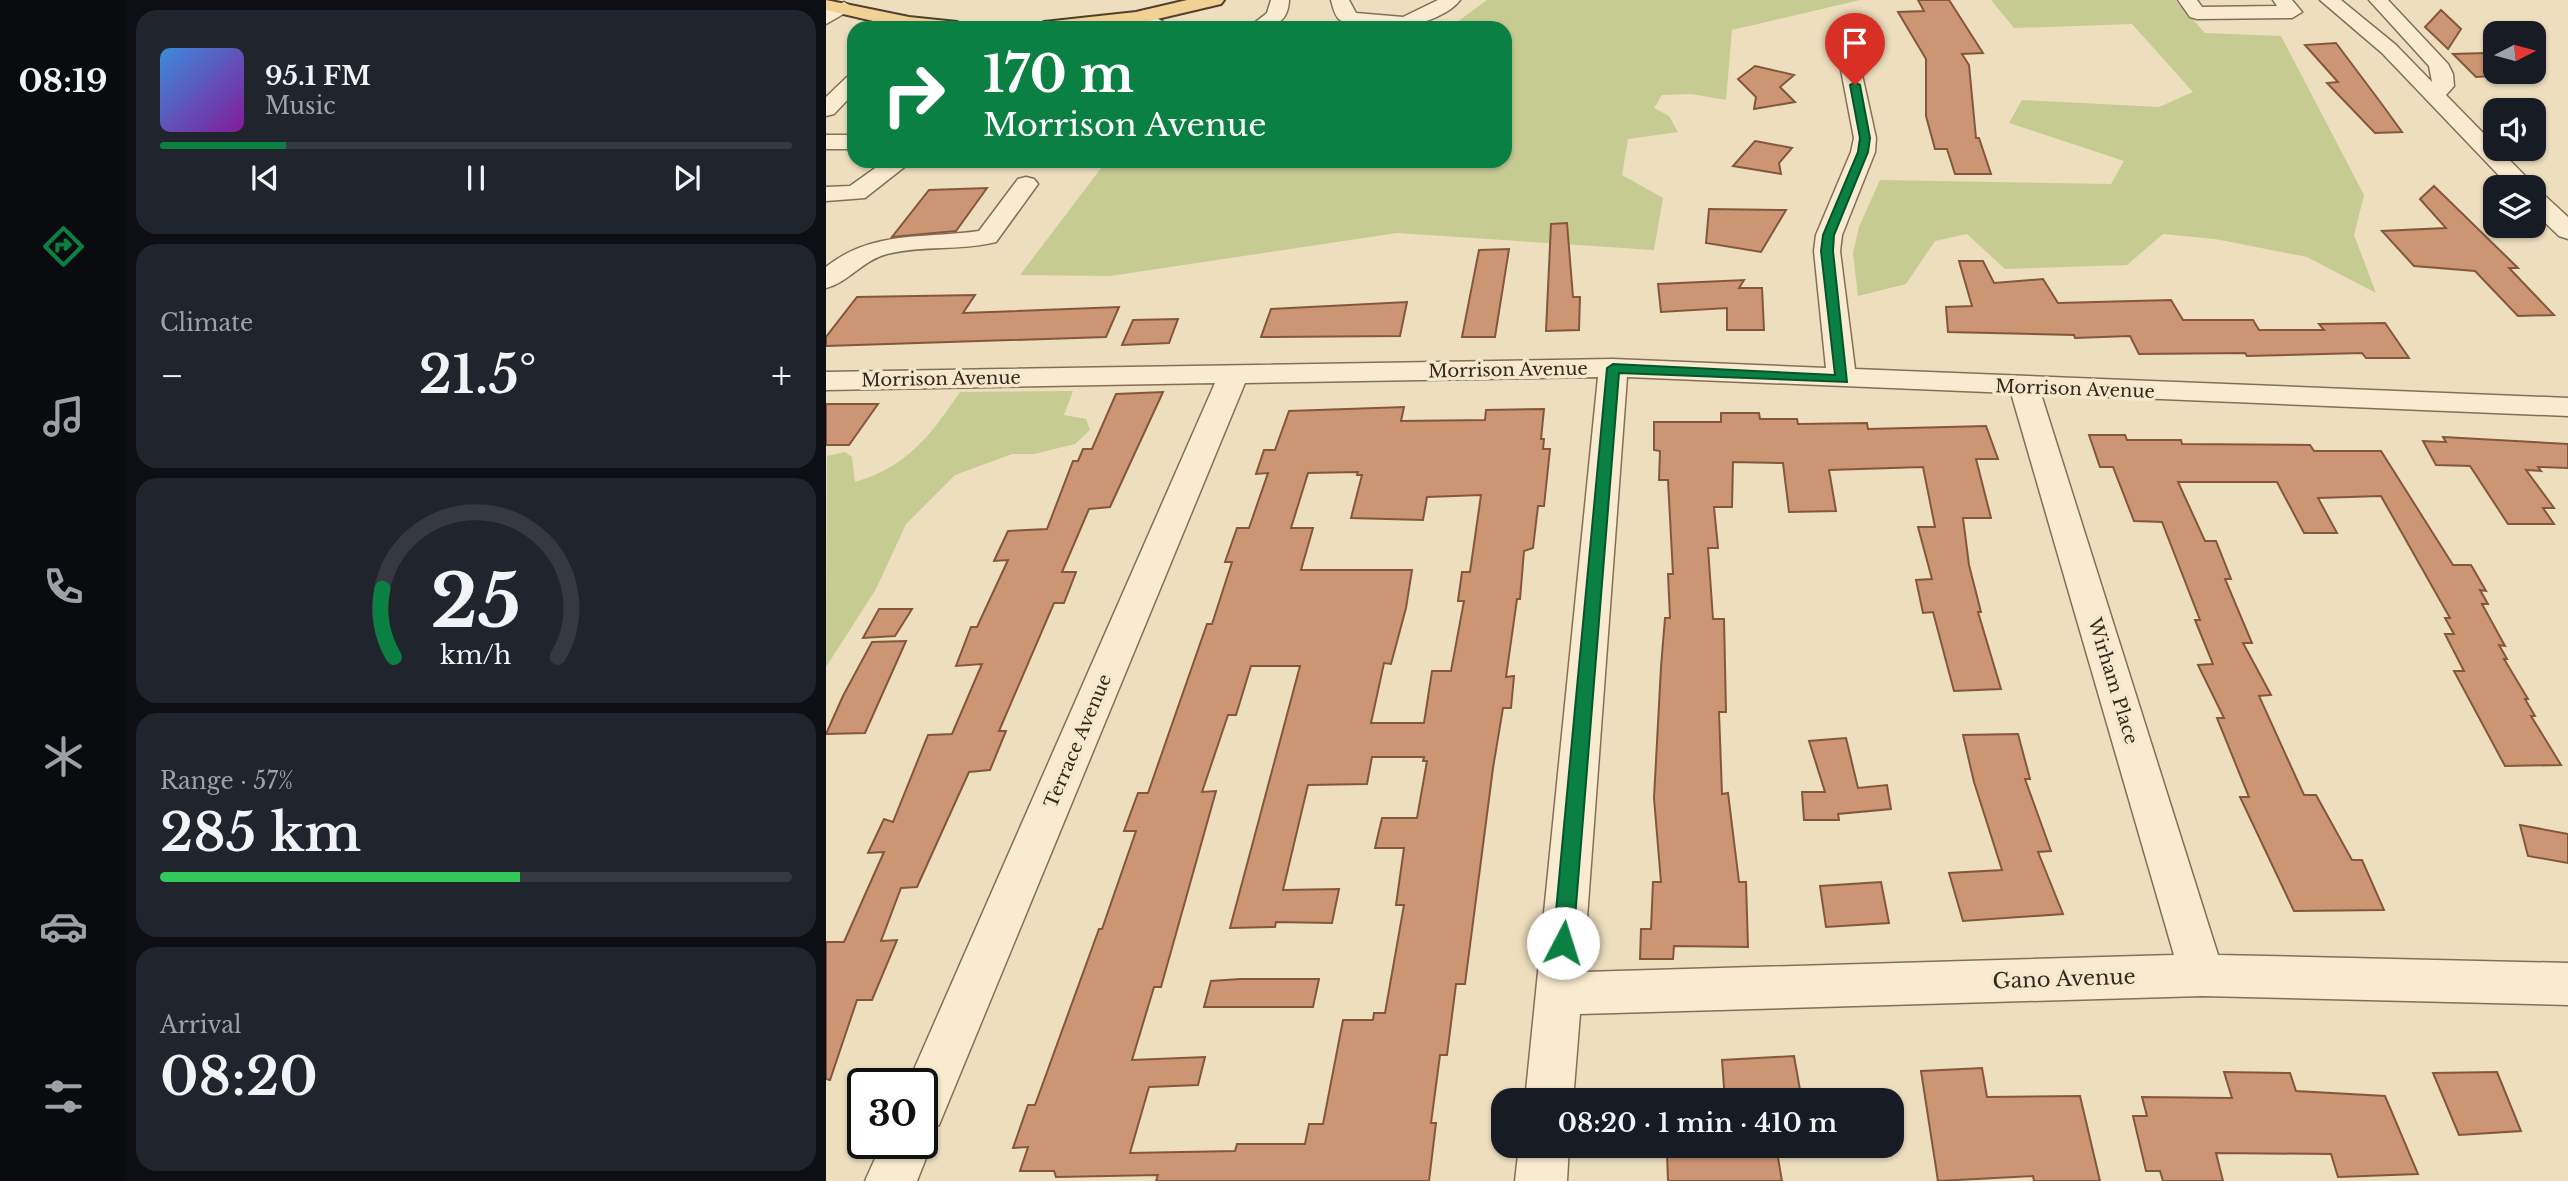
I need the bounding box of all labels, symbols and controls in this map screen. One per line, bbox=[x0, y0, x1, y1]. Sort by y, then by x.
pin bbox=[1825, 13, 1885, 85]
north arrow bbox=[2483, 21, 2546, 84]
map controls bbox=[2483, 21, 2546, 238]
icon: arrive bbox=[1836, 24, 1874, 62]
text: 170 m bbox=[983, 44, 1134, 105]
icon: right bbox=[868, 49, 959, 140]
text: 95.1 FM bbox=[265, 60, 371, 92]
text: 08:19 bbox=[18, 61, 108, 101]
text: Music bbox=[265, 92, 336, 120]
button: sound bbox=[2483, 98, 2546, 161]
text: Morrison Avenue bbox=[983, 105, 1267, 145]
icon: previous bbox=[246, 159, 284, 197]
icon: pause bbox=[457, 159, 495, 197]
icon: next bbox=[668, 159, 706, 197]
button: layers bbox=[2483, 175, 2546, 238]
icon: directions bbox=[39, 222, 88, 271]
text: Climate bbox=[160, 309, 253, 337]
text: 21.5° bbox=[419, 343, 536, 407]
text: − bbox=[160, 352, 184, 399]
text: + bbox=[771, 352, 792, 399]
street label: Morrison Avenue bbox=[1428, 358, 1588, 382]
street label: Morrison Avenue bbox=[861, 367, 1021, 391]
street label: Morrison Avenue bbox=[1995, 375, 2155, 403]
icon: music bbox=[39, 392, 88, 441]
text: 25 bbox=[431, 556, 521, 647]
icon: phone bbox=[39, 562, 88, 611]
street label: Wirham Place bbox=[2083, 614, 2143, 747]
text: km/h bbox=[441, 639, 511, 670]
street label: Terrace Avenue bbox=[1040, 671, 1116, 811]
icon: climate bbox=[39, 732, 88, 781]
text: Range · 57% bbox=[160, 767, 293, 795]
text: 285 km bbox=[160, 801, 361, 865]
icon: car bbox=[39, 902, 88, 951]
position arrow bbox=[1526, 906, 1600, 980]
street label: Gano Avenue bbox=[1992, 964, 2136, 994]
text: Arrival bbox=[160, 1011, 241, 1039]
text: 08:20 bbox=[160, 1045, 318, 1109]
speed limit sign: 30 bbox=[847, 1068, 938, 1159]
icon: filters bbox=[39, 1072, 88, 1121]
text: 08:20 · 1 min · 410 m bbox=[1558, 1107, 1837, 1139]

